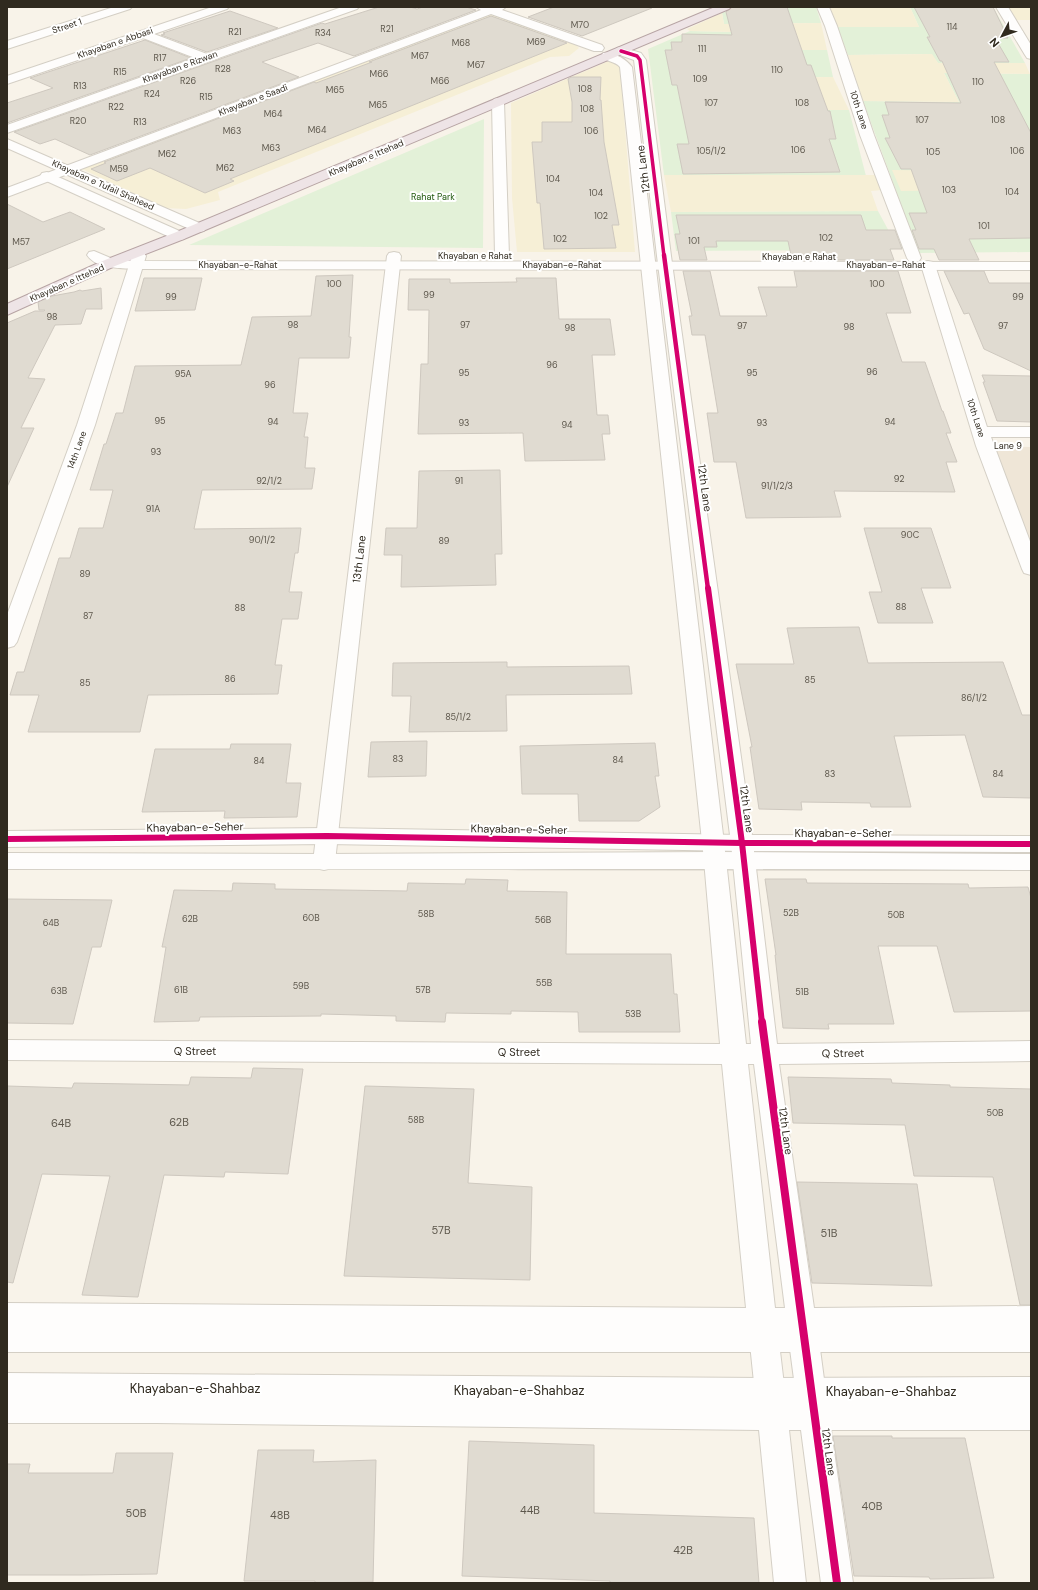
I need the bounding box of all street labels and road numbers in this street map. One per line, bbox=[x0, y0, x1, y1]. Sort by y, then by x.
street label: Street 1 bbox=[51, 15, 84, 36]
street label: Khayaban e Abbasi bbox=[76, 24, 154, 62]
street label: Khayaban e Rizwan bbox=[141, 48, 219, 86]
street label: Khayaban e Saadi bbox=[217, 81, 289, 119]
street label: 10th Lane bbox=[847, 89, 871, 131]
street label: Khayaban e Ittehad bbox=[327, 137, 406, 179]
street label: 12th Lane bbox=[633, 144, 653, 194]
street label: Khayaban e Tufail Shaheed bbox=[50, 157, 156, 213]
street label: Khayaban e Rahat bbox=[438, 250, 512, 262]
street label: Khayaban e Rahat bbox=[762, 251, 836, 263]
street label: Khayaban-e-Rahat bbox=[199, 259, 278, 271]
street label: Khayaban-e-Rahat bbox=[523, 259, 602, 271]
street label: Khayaban-e-Rahat bbox=[847, 259, 926, 271]
street label: Khayaban e Ittehad bbox=[28, 261, 106, 305]
street label: 10th Lane bbox=[964, 397, 988, 439]
street label: 14th Lane bbox=[65, 429, 89, 471]
street label: Lane 9 bbox=[994, 440, 1022, 452]
street label: 12th Lane bbox=[695, 463, 715, 513]
street label: 13th Lane bbox=[349, 534, 369, 584]
street label: 12th Lane bbox=[737, 784, 757, 834]
street label: Khayaban-e-Seher bbox=[146, 819, 244, 835]
street label: Khayaban-e-Seher bbox=[470, 821, 568, 837]
street label: Khayaban-e-Seher bbox=[795, 826, 891, 840]
street label: Q Street bbox=[174, 1044, 216, 1058]
street label: Q Street bbox=[498, 1045, 540, 1059]
street label: Q Street bbox=[822, 1046, 864, 1060]
street label: 12th Lane bbox=[776, 1106, 796, 1156]
street label: Khayaban-e-Shahbaz bbox=[130, 1380, 260, 1397]
street label: Khayaban-e-Shahbaz bbox=[454, 1382, 584, 1399]
street label: Khayaban-e-Shahbaz bbox=[826, 1383, 956, 1400]
street label: 12th Lane bbox=[819, 1427, 839, 1477]

